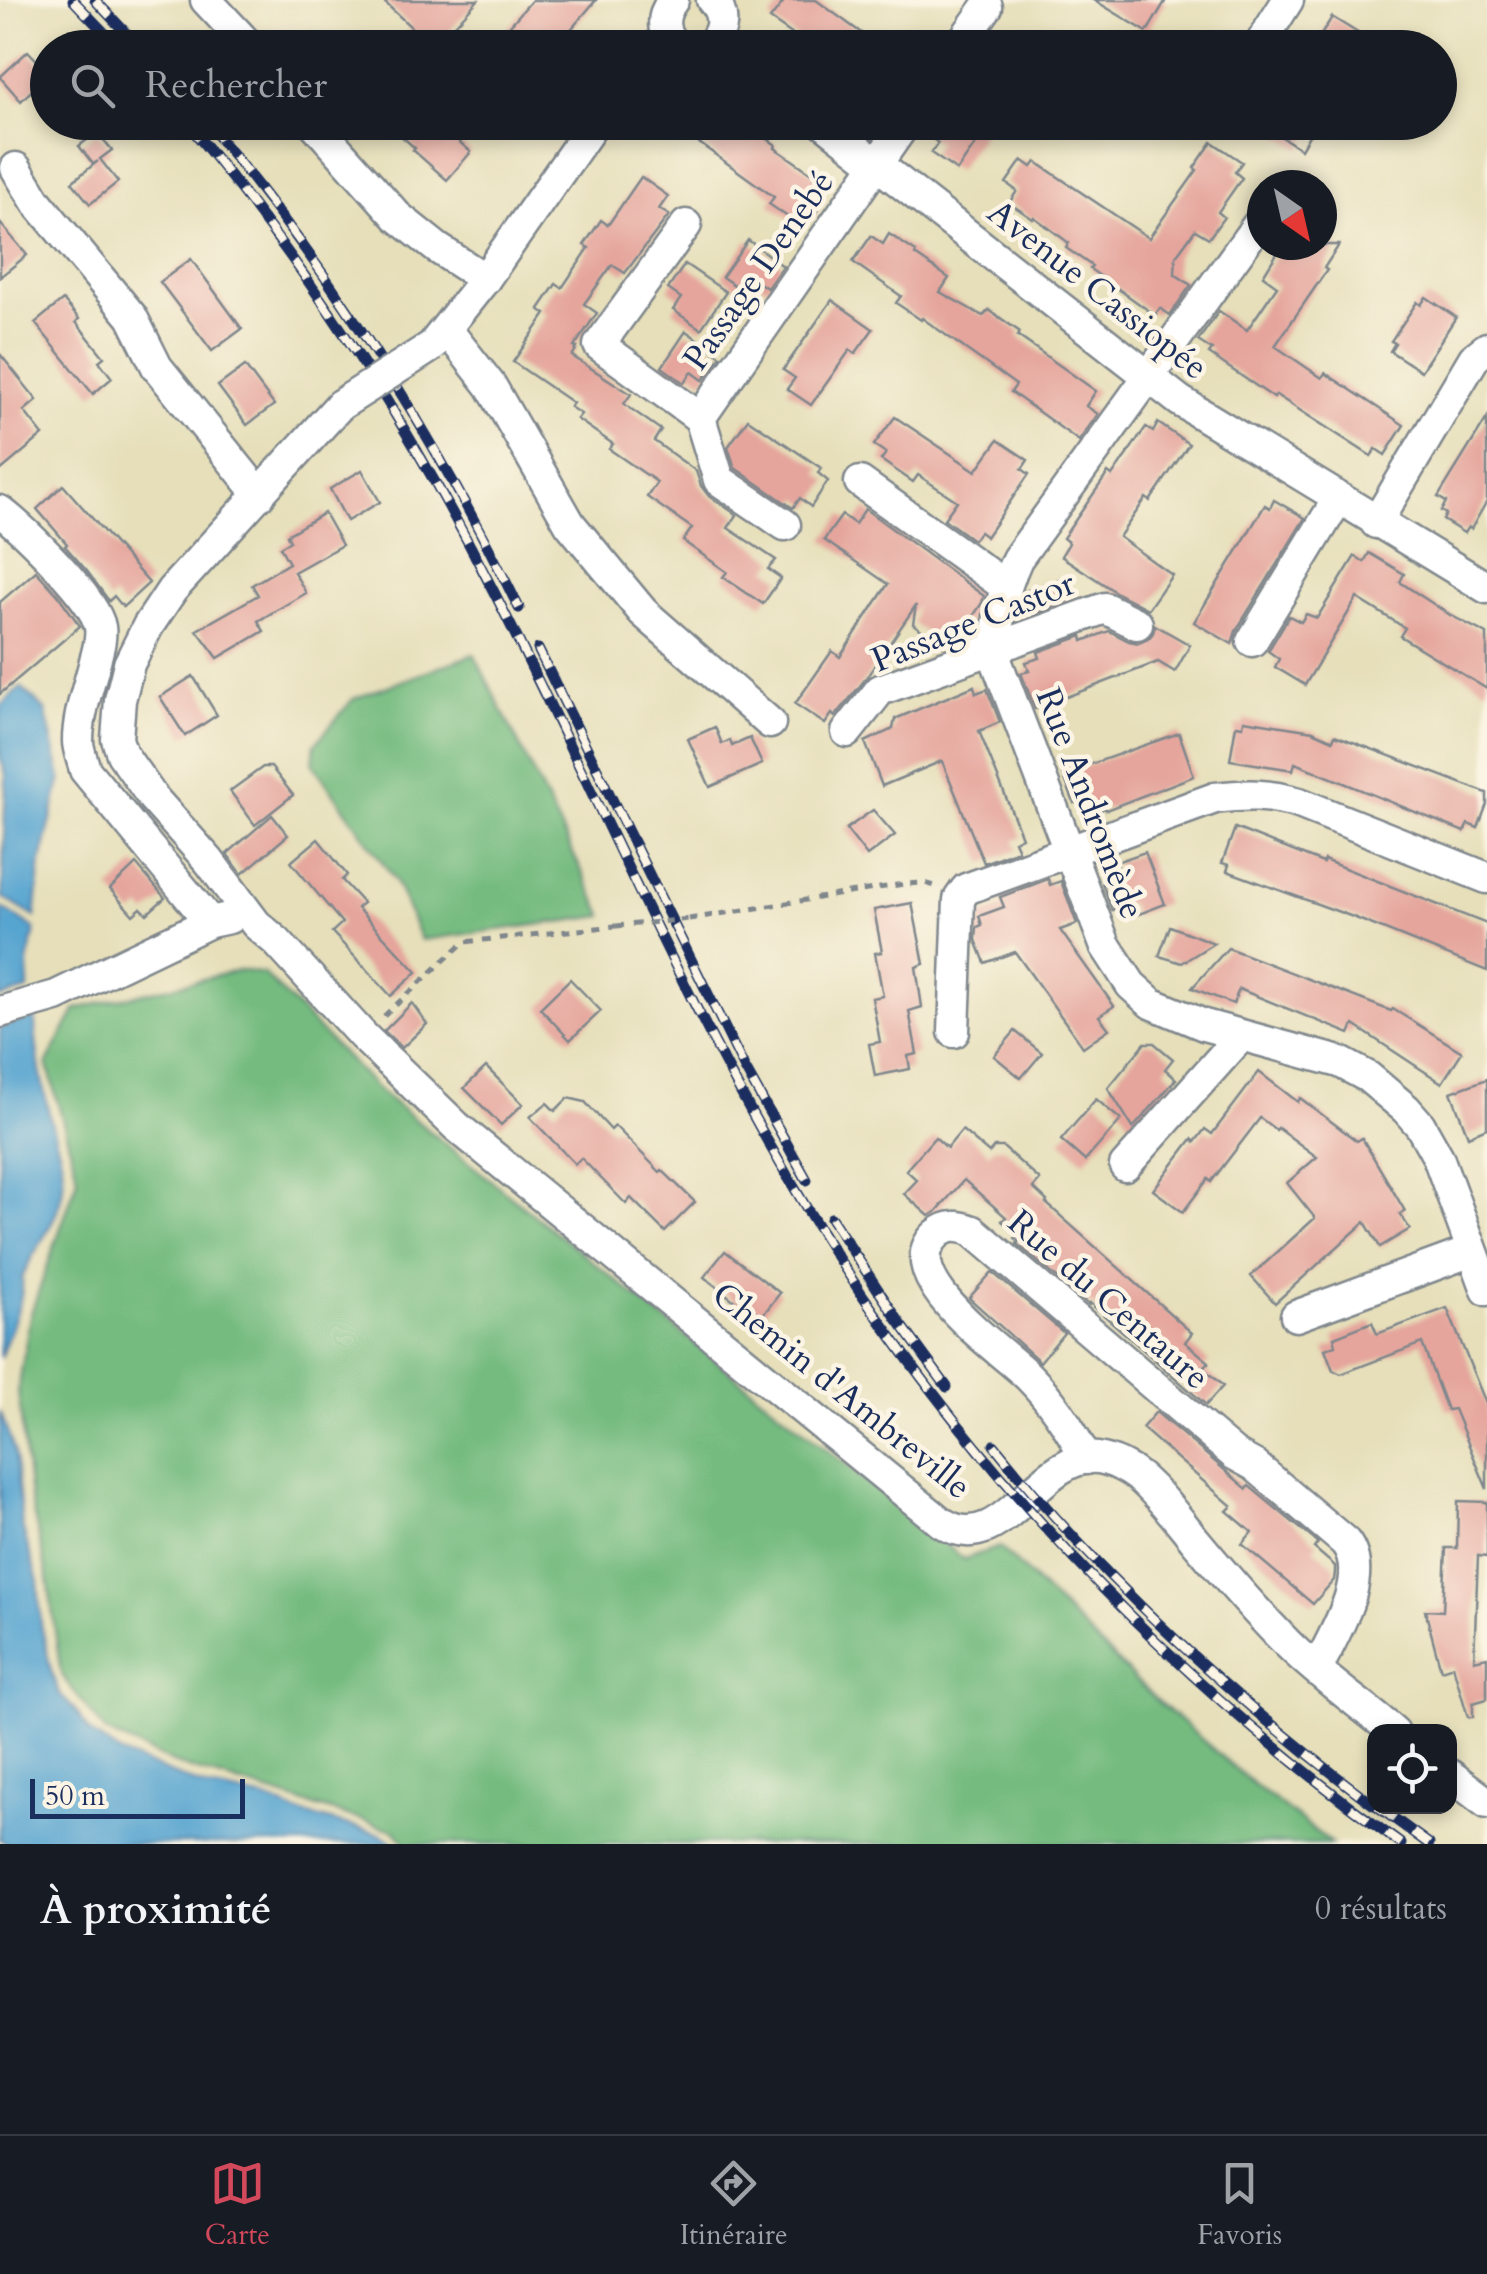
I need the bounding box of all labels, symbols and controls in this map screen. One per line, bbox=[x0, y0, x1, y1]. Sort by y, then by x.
search box bbox=[30, 30, 1457, 140]
icon: search bbox=[65, 58, 120, 113]
text: Rechercher bbox=[145, 59, 327, 111]
street label: Passage Denebé bbox=[672, 161, 846, 380]
north arrow bbox=[1247, 170, 1337, 260]
street label: Avenue Cassiopée bbox=[977, 189, 1218, 391]
street label: Passage Castor bbox=[864, 559, 1083, 685]
street label: Rue Andromède bbox=[1024, 681, 1156, 926]
street label: Rue du Centaure bbox=[997, 1199, 1219, 1401]
street label: Chemin d'Ambreville bbox=[702, 1271, 981, 1510]
map controls bbox=[1367, 1724, 1457, 1814]
button: locate bbox=[1367, 1724, 1457, 1814]
scale bar bbox=[30, 1774, 245, 1818]
text: 50 m bbox=[45, 1777, 105, 1815]
text: À proximité bbox=[40, 1881, 272, 1938]
text: 0 résultats bbox=[1315, 1887, 1447, 1931]
tab: Carte bbox=[205, 2156, 270, 2254]
tab: Itinéraire bbox=[680, 2156, 788, 2254]
tab: Favoris bbox=[1197, 2156, 1282, 2254]

